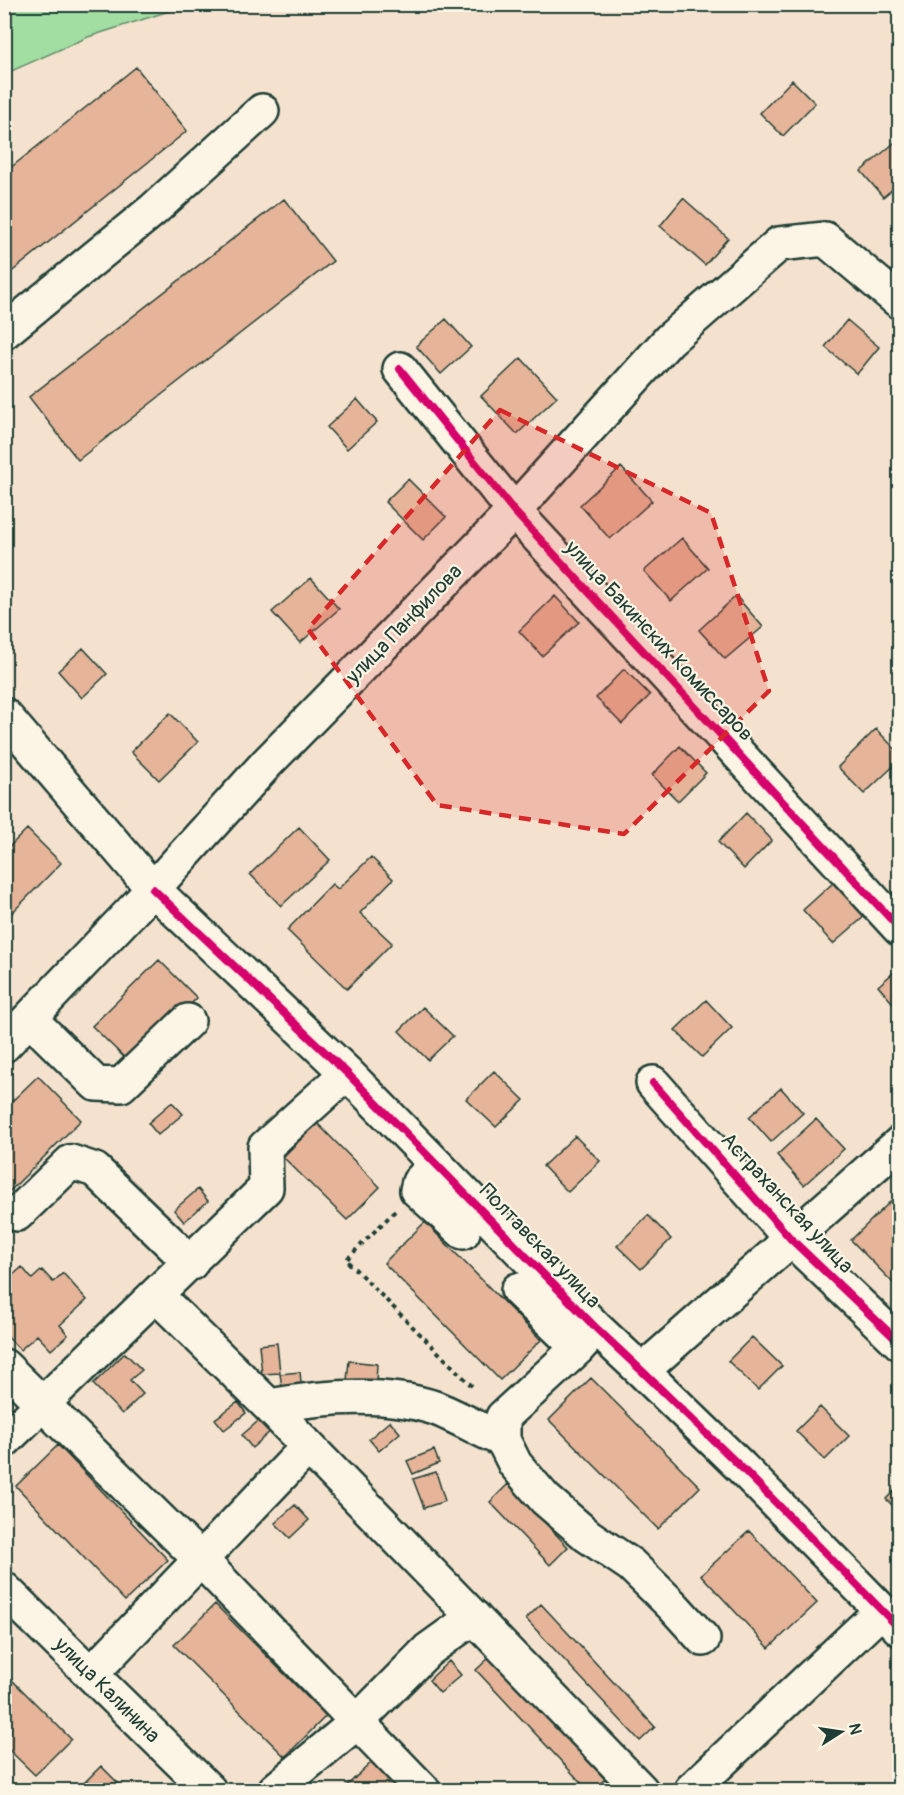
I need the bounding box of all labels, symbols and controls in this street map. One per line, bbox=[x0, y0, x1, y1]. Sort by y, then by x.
street label: улица Бакинских Комиссаров bbox=[558, 534, 759, 747]
street label: улица Панфилова bbox=[339, 558, 468, 690]
street label: Астраханская улица bbox=[715, 1127, 859, 1279]
street label: Полтавская улица bbox=[473, 1178, 607, 1314]
street label: улица Калинина bbox=[48, 1631, 166, 1749]
north arrow bbox=[811, 1702, 871, 1762]
text: N bbox=[844, 1722, 866, 1737]

